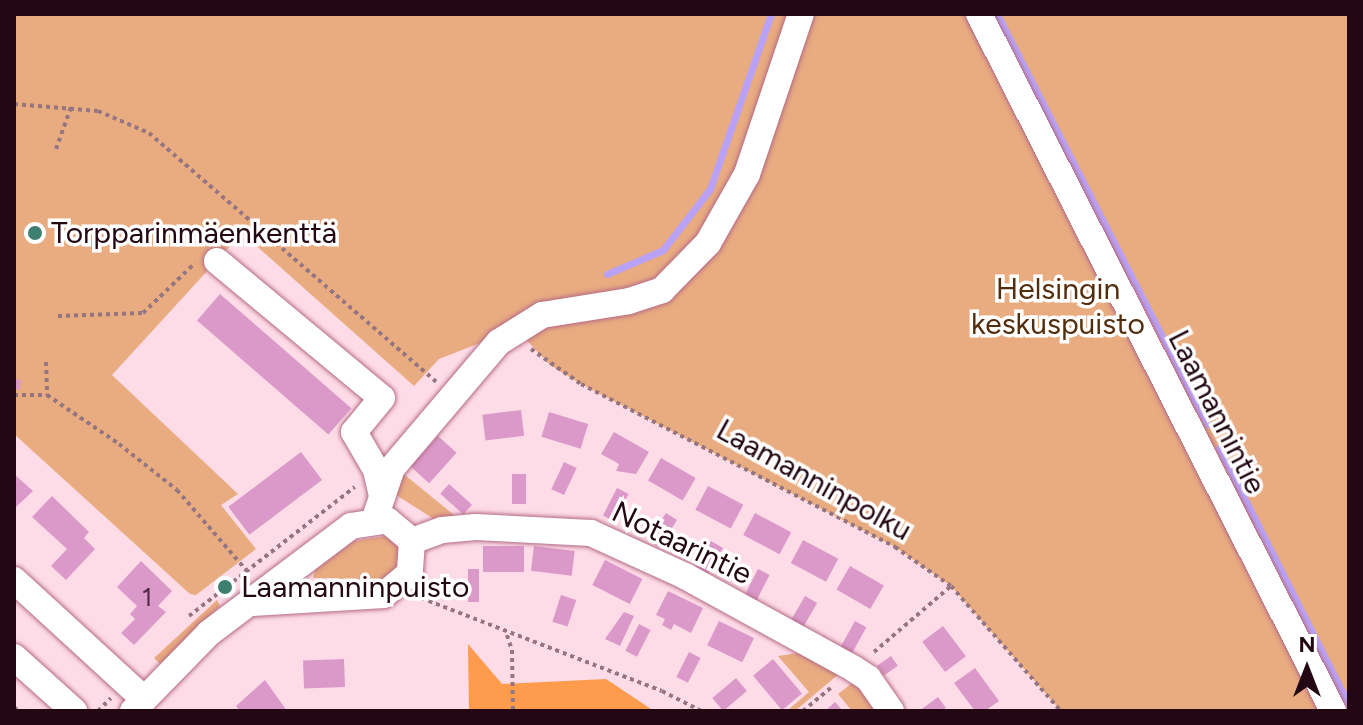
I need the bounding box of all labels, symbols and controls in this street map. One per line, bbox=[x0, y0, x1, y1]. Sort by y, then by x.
place label: Torpparinmäenkenttä bbox=[51, 215, 337, 251]
marker: Torpparinmäenkenttä bbox=[26, 224, 44, 242]
park label: Helsingin keskuspuisto bbox=[971, 271, 1145, 342]
street label: Laamannintie bbox=[1160, 324, 1274, 500]
street label: Laamanninpolku bbox=[710, 412, 918, 548]
street label: Notaarintie bbox=[606, 494, 758, 592]
place label: Laamanninpuisto bbox=[241, 569, 469, 605]
marker: Laamanninpuisto bbox=[216, 578, 234, 596]
house number: 1 bbox=[142, 582, 152, 614]
north arrow bbox=[1267, 629, 1347, 709]
text: N bbox=[1298, 631, 1316, 658]

